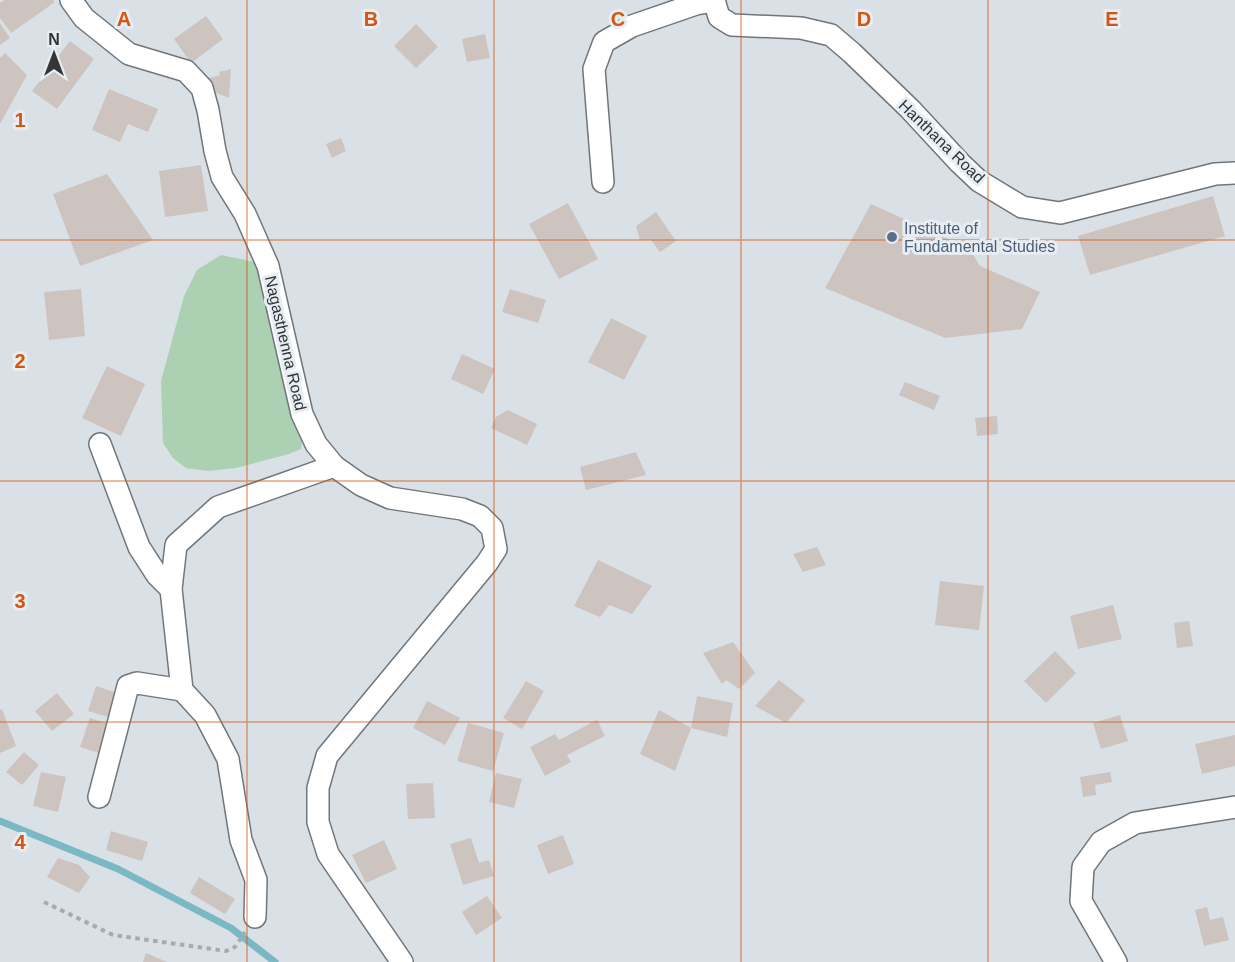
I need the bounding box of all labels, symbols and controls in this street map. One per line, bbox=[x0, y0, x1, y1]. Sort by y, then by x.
text: A bbox=[117, 8, 131, 30]
text: B bbox=[364, 8, 378, 30]
text: C bbox=[611, 8, 625, 30]
text: D bbox=[857, 8, 871, 30]
text: E bbox=[1105, 8, 1119, 30]
north arrow bbox=[24, 24, 84, 84]
text: N bbox=[48, 31, 60, 48]
street label: Hanthana Road bbox=[895, 96, 988, 186]
text: 1 bbox=[14, 109, 26, 131]
place label: Institute of Fundamental Studies bbox=[904, 220, 1055, 255]
marker: Institute of Fundamental Studies bbox=[885, 230, 899, 244]
street label: Nagasthenna Road bbox=[262, 274, 309, 412]
text: 2 bbox=[14, 350, 26, 372]
text: 3 bbox=[14, 590, 26, 612]
text: 4 bbox=[14, 831, 26, 853]

